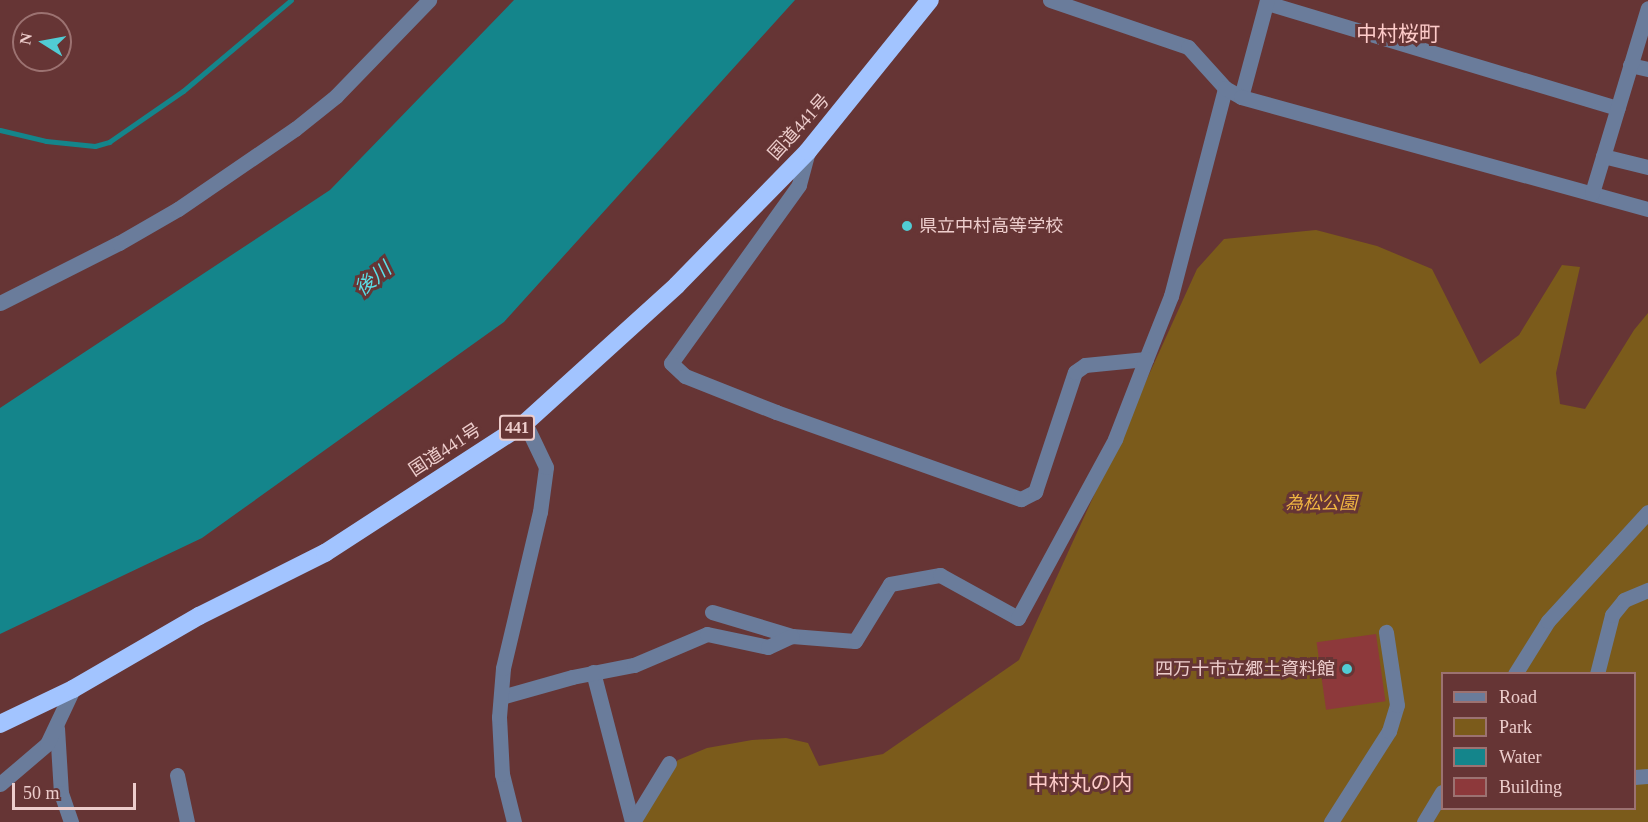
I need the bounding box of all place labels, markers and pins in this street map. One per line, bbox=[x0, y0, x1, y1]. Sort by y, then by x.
place label: 県立中村高等学校 bbox=[919, 215, 1063, 237]
marker: 県立中村高等学校 bbox=[900, 219, 914, 233]
place label: 四万十市立郷土資料館 bbox=[1155, 658, 1335, 680]
marker: 四万十市立郷土資料館 bbox=[1340, 662, 1354, 676]

